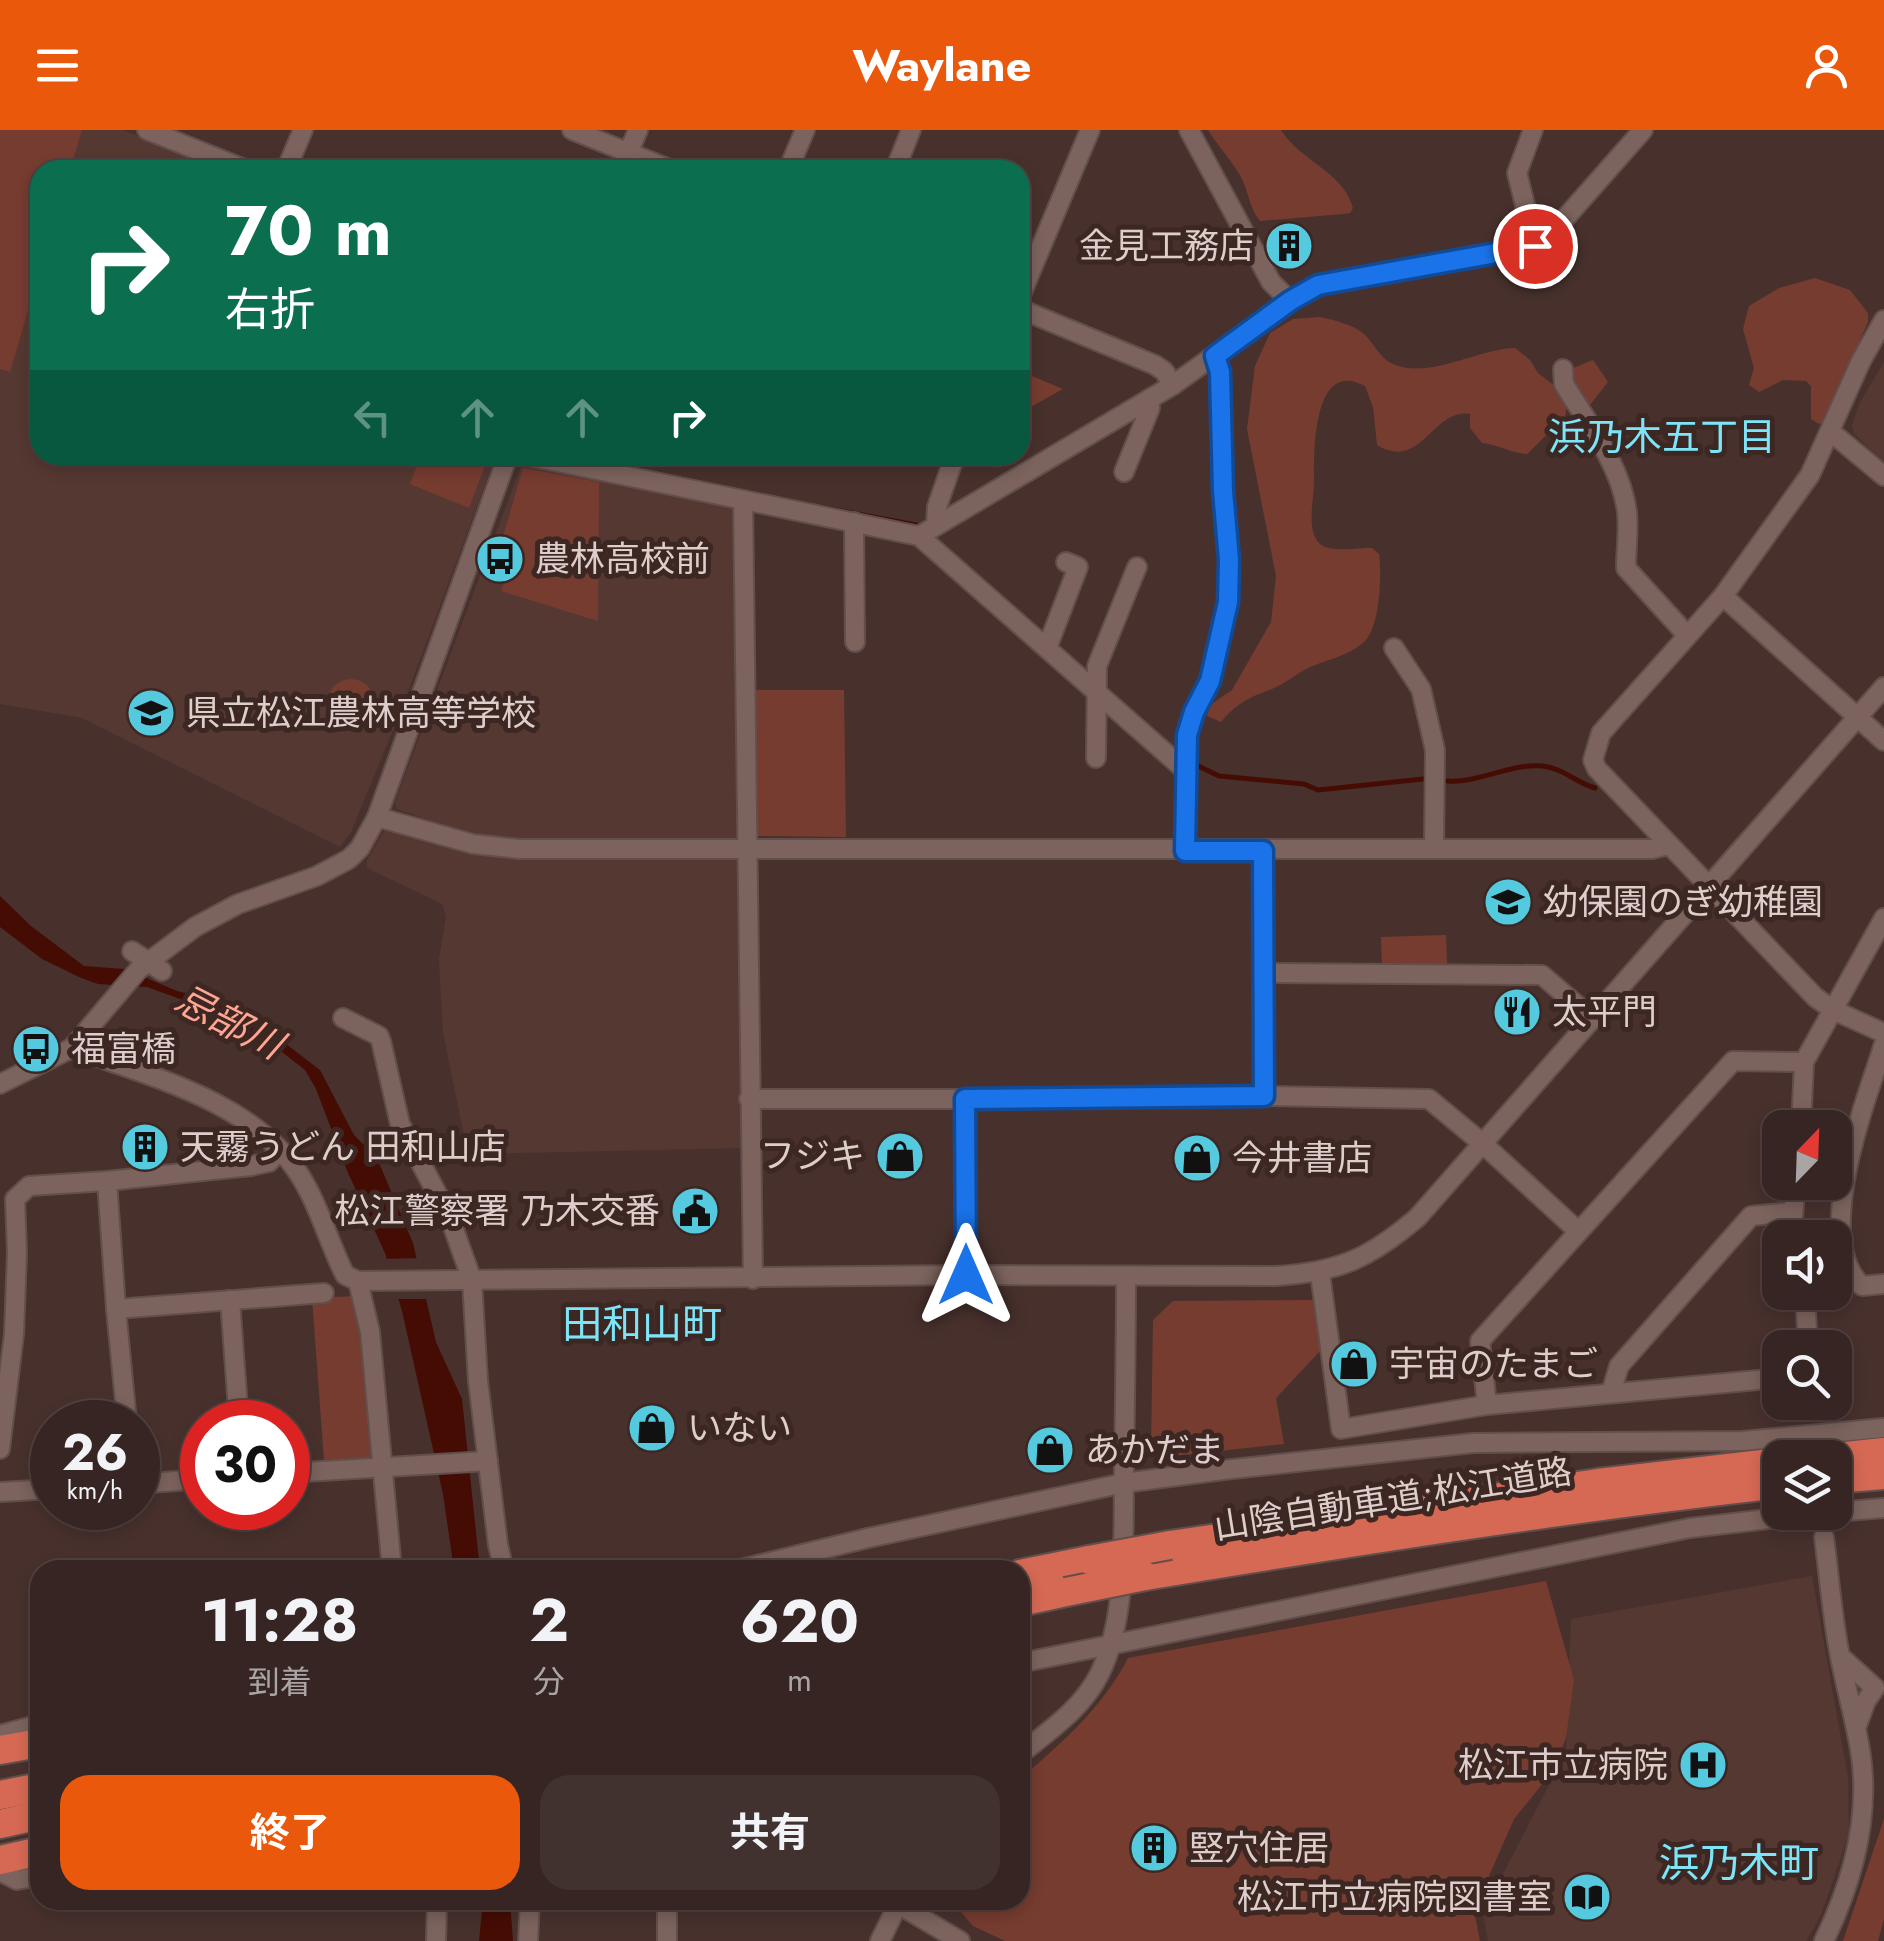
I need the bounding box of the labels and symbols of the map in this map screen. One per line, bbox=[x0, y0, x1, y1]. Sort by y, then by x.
pin bbox=[1493, 204, 1578, 289]
building icon: 金見工務店 bbox=[1263, 220, 1315, 272]
place label: 金見工務店 bbox=[1079, 221, 1254, 271]
district label: 浜乃木五丁目 bbox=[1548, 409, 1776, 464]
bus stop icon: 農林高校前 bbox=[474, 533, 526, 585]
place label: 農林高校前 bbox=[535, 534, 710, 584]
school or university icon: 県立松江農林高等学校 bbox=[125, 687, 177, 739]
place label: 県立松江農林高等学校 bbox=[186, 688, 536, 738]
school or university icon: 幼保園のぎ幼稚園 bbox=[1482, 876, 1534, 928]
place label: 幼保園のぎ幼稚園 bbox=[1543, 877, 1823, 927]
water label: 忌部川 bbox=[166, 971, 296, 1074]
restaurant icon: 太平門 bbox=[1491, 986, 1543, 1038]
place label: 太平門 bbox=[1552, 987, 1657, 1037]
bus stop icon: 福富橋 bbox=[10, 1023, 62, 1075]
place label: 福富橋 bbox=[71, 1024, 176, 1074]
north arrow bbox=[1762, 1110, 1852, 1200]
building icon: 天霧うどん 田和山店 bbox=[119, 1121, 171, 1173]
place label: 天霧うどん 田和山店 bbox=[180, 1122, 506, 1172]
shop icon: フジキ bbox=[874, 1130, 926, 1182]
place label: フジキ bbox=[760, 1131, 865, 1181]
shop icon: 今井書店 bbox=[1171, 1132, 1223, 1184]
place label: 今井書店 bbox=[1232, 1133, 1372, 1183]
public building icon: 松江警察署 乃木交番 bbox=[669, 1185, 721, 1237]
place label: 松江警察署 乃木交番 bbox=[334, 1186, 660, 1236]
position arrow bbox=[914, 1223, 1018, 1327]
district label: 田和山町 bbox=[562, 1295, 722, 1353]
shop icon: 宇宙のたまご bbox=[1328, 1338, 1380, 1390]
place label: 宇宙のたまご bbox=[1389, 1339, 1598, 1389]
speed limit sign: 30 bbox=[180, 1400, 310, 1530]
shop icon: いない bbox=[626, 1402, 678, 1454]
place label: いない bbox=[687, 1403, 792, 1453]
shop icon: あかだま bbox=[1024, 1424, 1076, 1476]
place label: あかだま bbox=[1085, 1425, 1224, 1475]
street label: 山陰自動車道;松江道路 bbox=[1211, 1446, 1575, 1552]
hospital icon: 松江市立病院 bbox=[1677, 1739, 1729, 1791]
place label: 松江市立病院 bbox=[1458, 1740, 1668, 1790]
building icon: 竪穴住居 bbox=[1128, 1822, 1180, 1874]
place label: 竪穴住居 bbox=[1189, 1823, 1329, 1873]
district label: 浜乃木町 bbox=[1659, 1834, 1819, 1892]
library icon: 松江市立病院図書室 bbox=[1561, 1871, 1613, 1923]
place label: 松江市立病院図書室 bbox=[1237, 1872, 1552, 1922]

